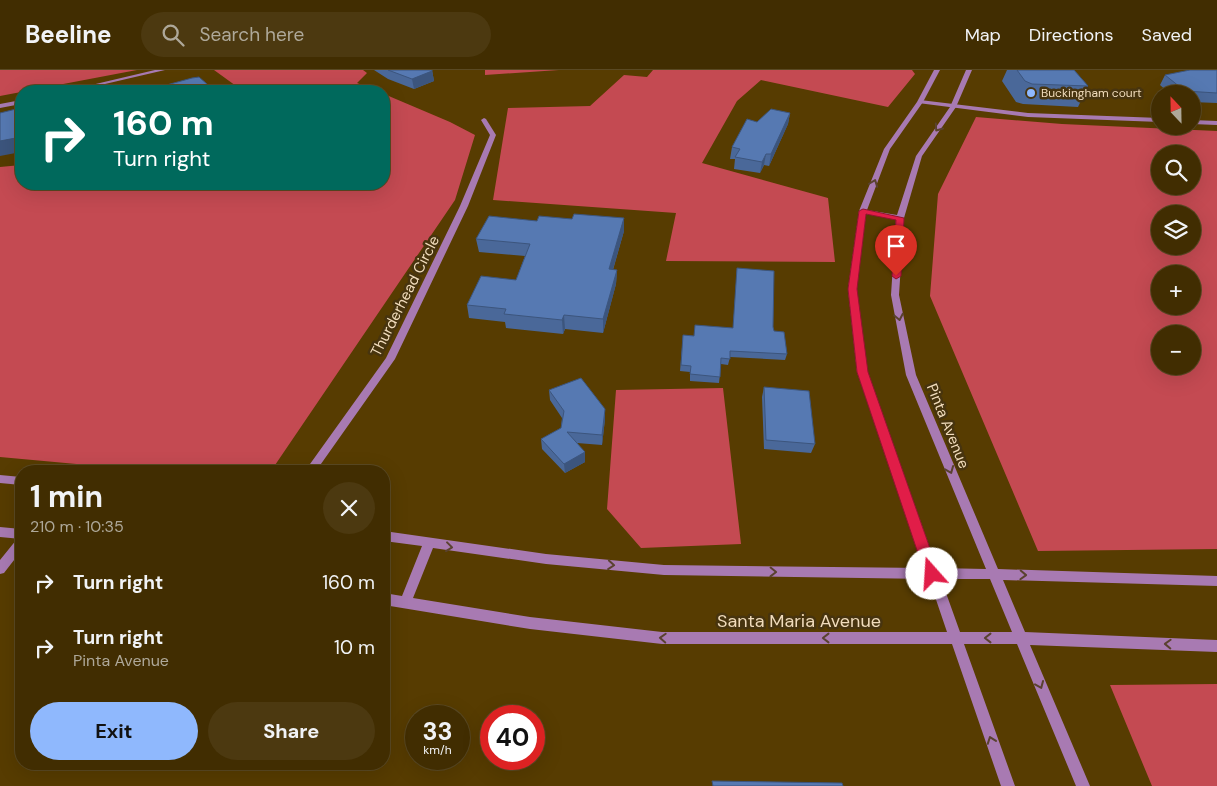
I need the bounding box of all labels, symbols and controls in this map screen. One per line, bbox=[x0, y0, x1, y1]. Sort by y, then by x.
search box bbox=[141, 12, 491, 57]
text: Beeline bbox=[25, 19, 111, 50]
icon: search bbox=[159, 21, 187, 49]
text: Search here bbox=[199, 22, 304, 47]
text: Map bbox=[965, 23, 1001, 47]
text: Directions bbox=[1029, 23, 1114, 47]
text: Saved bbox=[1142, 23, 1192, 47]
place label: Buckingham court bbox=[1041, 85, 1142, 101]
north arrow bbox=[1151, 85, 1201, 135]
map controls bbox=[1151, 85, 1201, 375]
marker: Buckingham court bbox=[1025, 87, 1037, 99]
text: 160 m bbox=[113, 100, 214, 146]
icon: right bbox=[30, 105, 95, 170]
one-way arrow bbox=[935, 123, 944, 132]
text: Turn right bbox=[113, 144, 210, 173]
button: search bbox=[1151, 145, 1201, 195]
one-way arrow bbox=[867, 179, 878, 188]
button: layers bbox=[1151, 205, 1201, 255]
pin bbox=[875, 225, 917, 276]
street label: Thurderhead Circle bbox=[366, 232, 444, 360]
icon: arrive bbox=[882, 232, 910, 260]
button: + bbox=[1151, 265, 1201, 315]
one-way arrow bbox=[894, 312, 904, 321]
button: − bbox=[1151, 325, 1201, 375]
street label: Pinta Avenue bbox=[922, 381, 974, 471]
one-way arrow bbox=[943, 465, 954, 474]
text: 1 min bbox=[30, 477, 103, 516]
button: close bbox=[323, 482, 375, 534]
text: 210 m · 10:35 bbox=[30, 516, 124, 537]
one-way arrow bbox=[445, 541, 453, 552]
position arrow bbox=[905, 547, 957, 599]
one-way arrow bbox=[607, 559, 615, 570]
one-way arrow bbox=[770, 567, 777, 577]
icon: right bbox=[30, 569, 58, 597]
text: Turn right bbox=[73, 570, 163, 595]
text: 160 m bbox=[322, 570, 375, 595]
one-way arrow bbox=[1020, 570, 1027, 580]
street label: Santa Maria Avenue bbox=[717, 609, 881, 633]
text: Turn right bbox=[73, 625, 163, 650]
one-way arrow bbox=[659, 632, 667, 643]
one-way arrow bbox=[822, 633, 830, 643]
one-way arrow bbox=[984, 633, 992, 643]
icon: right bbox=[30, 634, 58, 662]
text: 10 m bbox=[334, 635, 375, 660]
one-way arrow bbox=[1164, 639, 1172, 649]
text: Pinta Avenue bbox=[73, 650, 169, 671]
one-way arrow bbox=[1034, 680, 1044, 688]
button: Exit bbox=[30, 702, 198, 760]
button: Share bbox=[208, 702, 375, 760]
speed limit sign: 40 bbox=[480, 705, 545, 770]
text: 33 bbox=[422, 715, 453, 748]
one-way arrow bbox=[987, 736, 997, 745]
text: km/h bbox=[423, 742, 452, 758]

